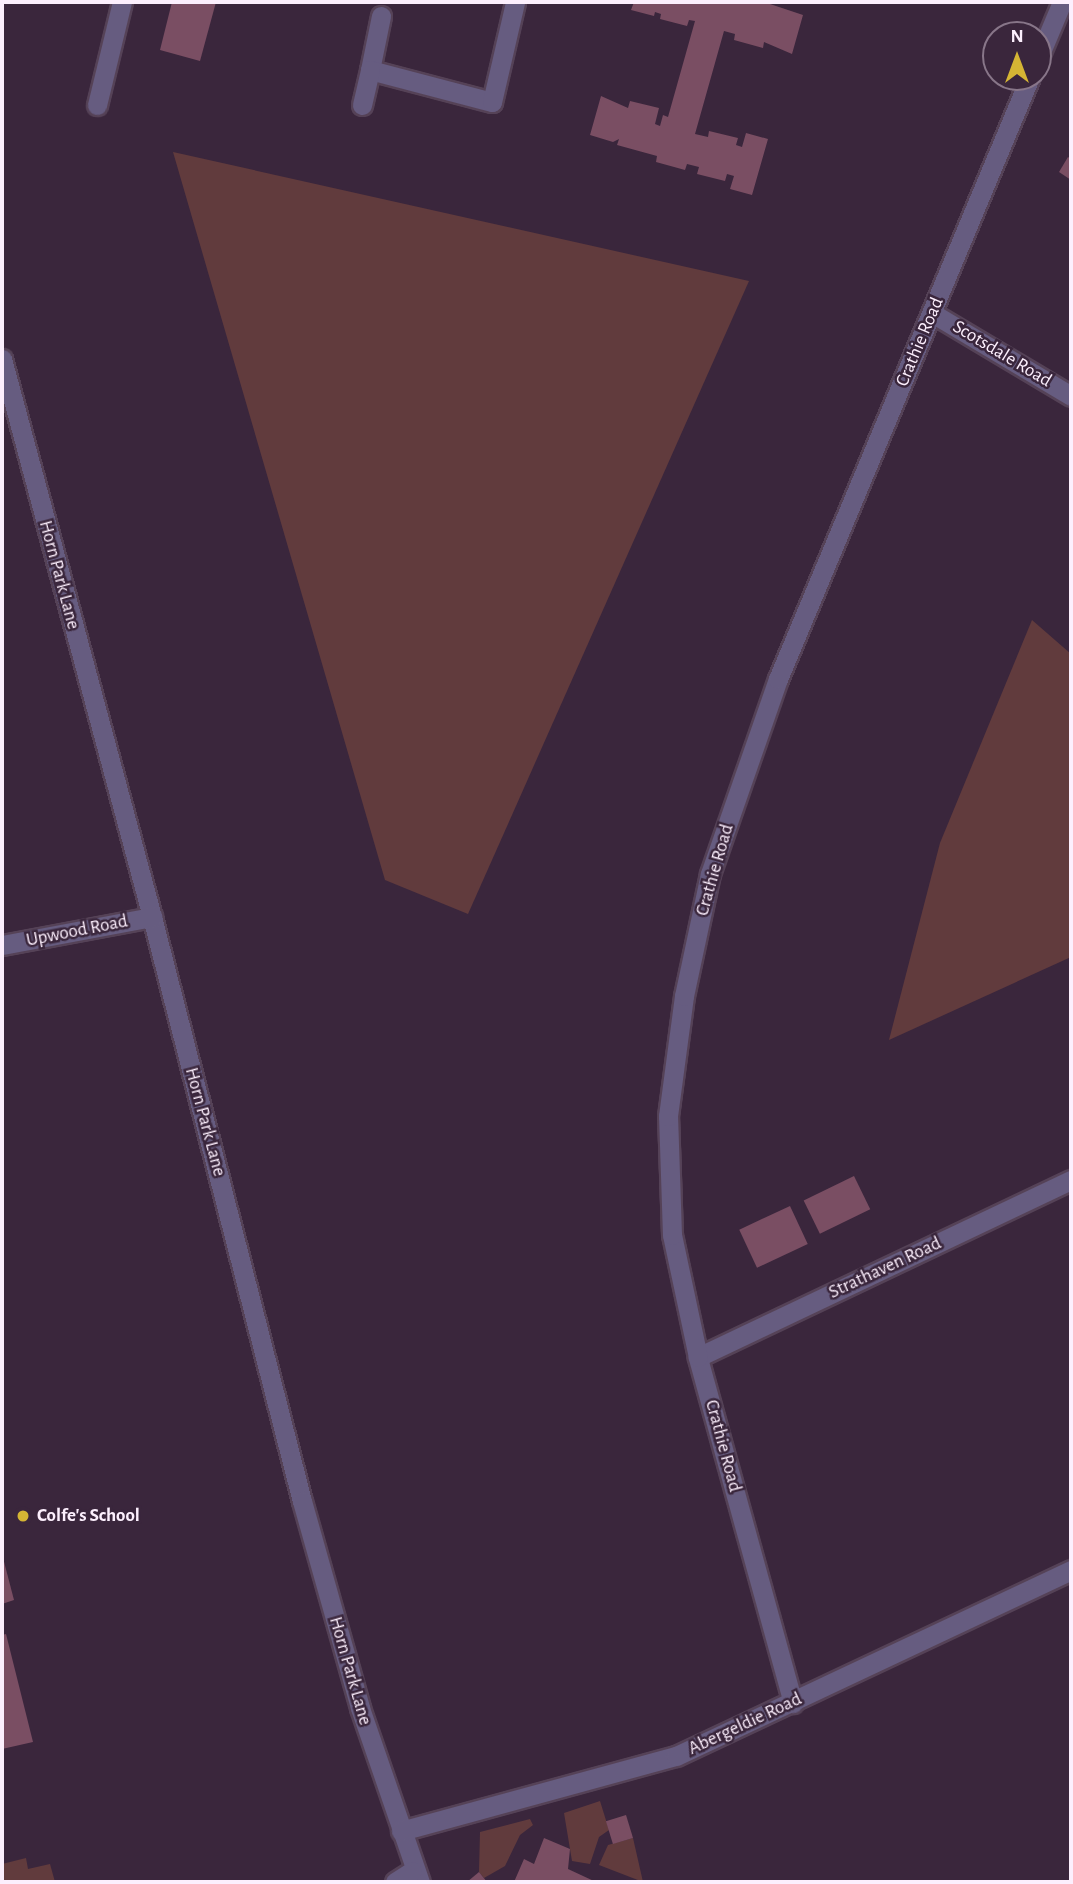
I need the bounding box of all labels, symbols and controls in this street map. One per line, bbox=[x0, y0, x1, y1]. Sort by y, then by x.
north arrow bbox=[982, 21, 1052, 91]
text: N bbox=[1010, 27, 1024, 46]
street label: Crathie Road bbox=[891, 294, 949, 390]
street label: Scotsdale Road bbox=[948, 316, 1056, 392]
street label: Horn Park Lane bbox=[34, 518, 84, 632]
street label: Crathie Road bbox=[691, 821, 739, 919]
street label: Upwood Road bbox=[24, 910, 130, 952]
street label: Horn Park Lane bbox=[180, 1065, 230, 1179]
street label: Strathaven Road bbox=[825, 1232, 945, 1304]
street label: Crathie Road bbox=[700, 1397, 746, 1495]
place label: Colfe's School bbox=[37, 1505, 140, 1527]
marker: Colfe's School bbox=[15, 1508, 31, 1524]
street label: Horn Park Lane bbox=[324, 1614, 376, 1728]
street label: Abergeldie Road bbox=[685, 1688, 805, 1760]

